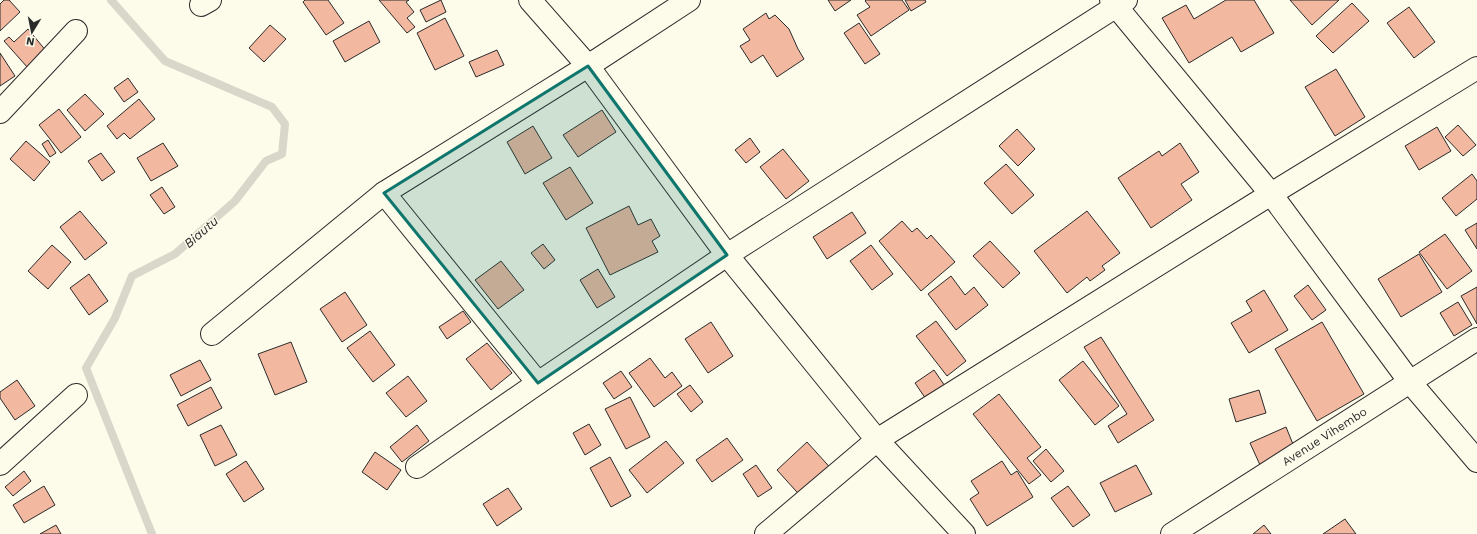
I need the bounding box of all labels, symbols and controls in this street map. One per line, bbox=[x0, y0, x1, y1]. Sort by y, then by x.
north arrow bbox=[12, 12, 52, 52]
text: N bbox=[25, 34, 35, 48]
water label: Biautu bbox=[181, 213, 221, 251]
street label: Avenue Vihembo bbox=[1280, 404, 1369, 469]

